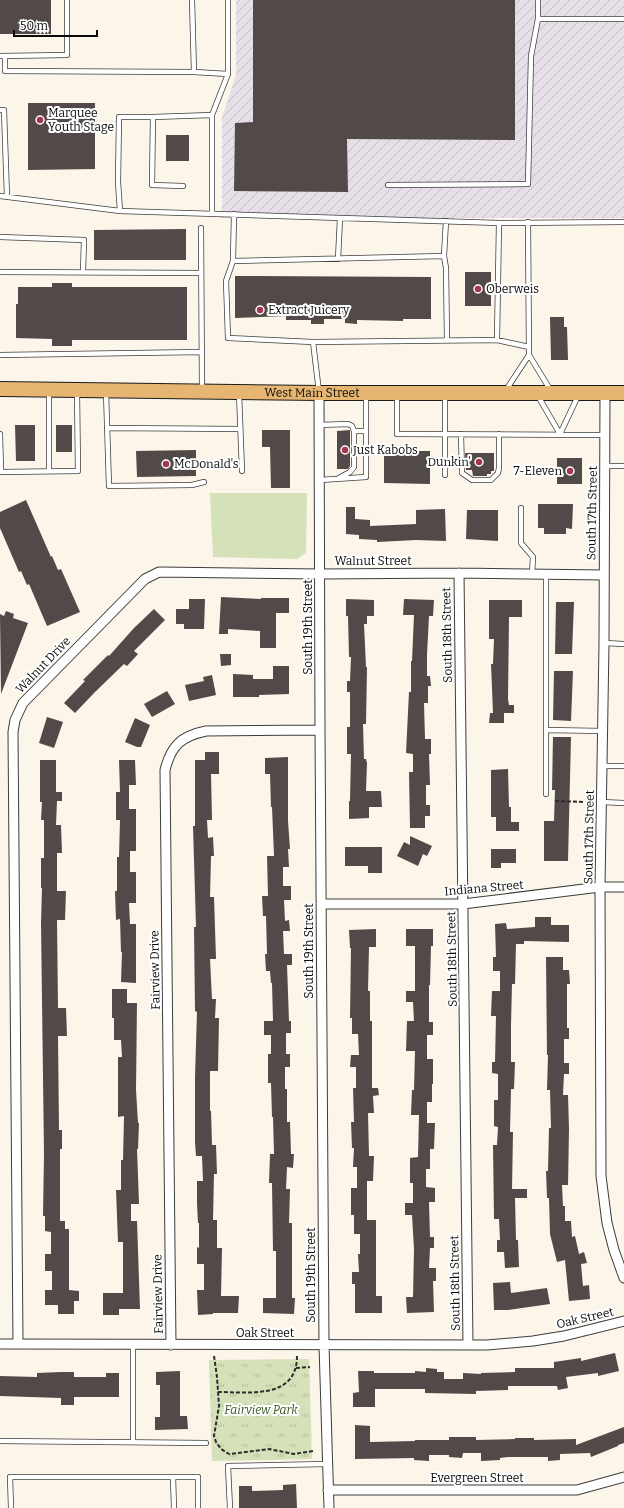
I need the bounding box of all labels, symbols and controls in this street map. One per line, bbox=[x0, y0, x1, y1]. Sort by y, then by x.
scale bar bbox=[14, 12, 97, 38]
text: 50 m bbox=[20, 19, 49, 33]
place label: Marquee Youth Stage bbox=[48, 106, 114, 134]
marker: Marquee Youth Stage bbox=[35, 115, 45, 125]
place label: Oberweis bbox=[486, 282, 539, 296]
marker: Oberweis bbox=[473, 284, 483, 294]
place label: Extract Juicery bbox=[268, 303, 350, 317]
marker: Extract Juicery bbox=[255, 305, 265, 315]
street label: West Main Street bbox=[264, 385, 360, 400]
place label: Just Kabobs bbox=[352, 443, 418, 457]
marker: Just Kabobs bbox=[340, 445, 350, 455]
place label: Dunkin' bbox=[428, 455, 471, 469]
place label: McDonald's bbox=[174, 457, 239, 471]
marker: Dunkin' bbox=[474, 457, 484, 467]
marker: McDonald's bbox=[161, 459, 171, 469]
place label: 7-Eleven bbox=[513, 464, 562, 478]
street label: South 17th Street bbox=[584, 465, 600, 560]
marker: 7-Eleven bbox=[565, 466, 575, 476]
street label: Walnut Street bbox=[335, 554, 412, 568]
street label: South 19th Street bbox=[301, 579, 315, 675]
street label: South 18th Street bbox=[439, 587, 455, 683]
street label: Walnut Drive bbox=[13, 634, 73, 696]
street label: South 17th Street bbox=[581, 789, 597, 884]
street label: Indiana Street bbox=[444, 878, 525, 898]
street label: South 19th Street bbox=[302, 903, 316, 999]
street label: South 18th Street bbox=[444, 911, 460, 1007]
street label: Fairview Drive bbox=[147, 930, 163, 1010]
street label: South 19th Street bbox=[304, 1227, 318, 1323]
street label: South 18th Street bbox=[447, 1235, 463, 1331]
street label: Fairview Drive bbox=[150, 1254, 166, 1334]
street label: Oak Street bbox=[555, 1304, 616, 1331]
street label: Oak Street bbox=[236, 1326, 295, 1340]
park label: Fairview Park bbox=[224, 1403, 298, 1417]
street label: Evergreen Street bbox=[430, 1471, 524, 1485]

